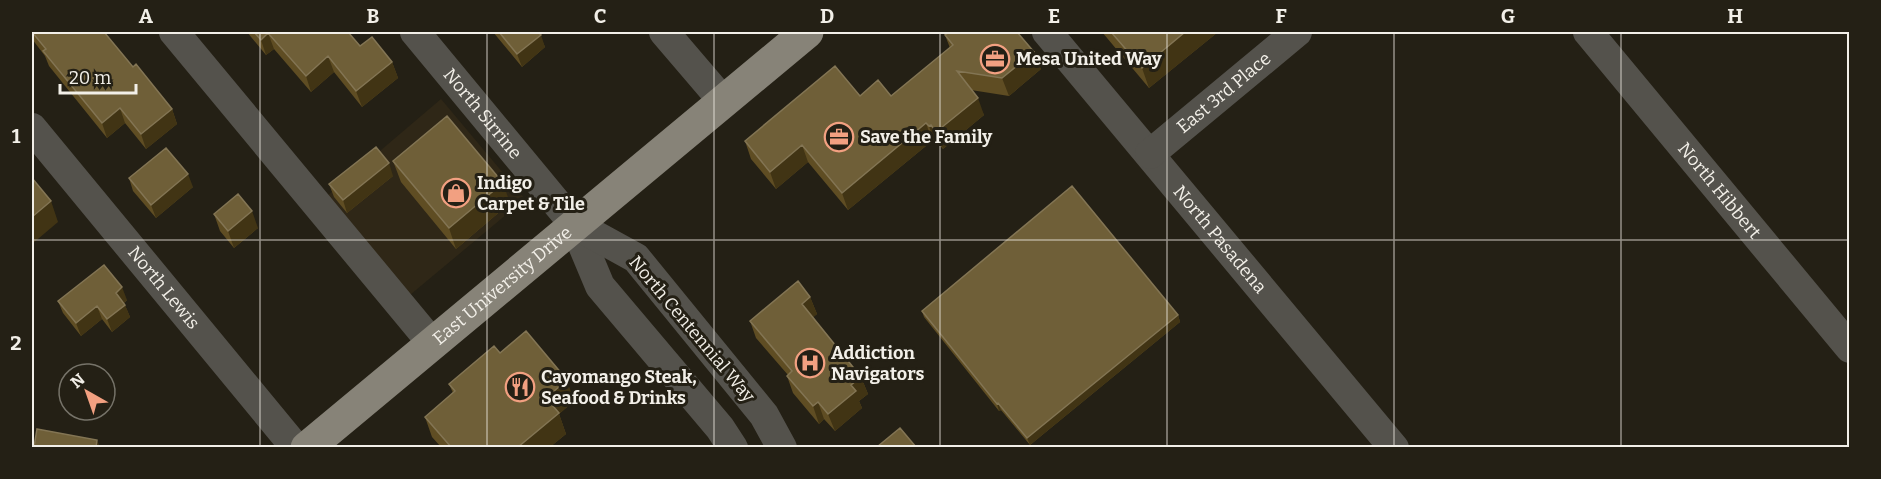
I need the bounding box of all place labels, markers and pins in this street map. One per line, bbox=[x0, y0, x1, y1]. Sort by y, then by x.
office icon: Mesa United Way bbox=[979, 43, 1011, 75]
place label: Mesa United Way bbox=[1016, 48, 1163, 70]
office icon: Save the Family bbox=[823, 121, 855, 153]
place label: Save the Family bbox=[860, 126, 993, 148]
place label: Indigo Carpet & Tile bbox=[477, 172, 585, 215]
shop icon: Indigo Carpet & Tile bbox=[440, 177, 472, 209]
place label: Addiction Navigators bbox=[831, 342, 924, 385]
hospital icon: Addiction Navigators bbox=[794, 347, 826, 379]
place label: Cayomango Steak, Seafood & Drinks bbox=[541, 366, 697, 409]
restaurant icon: Cayomango Steak, Seafood & Drinks bbox=[504, 371, 536, 403]

